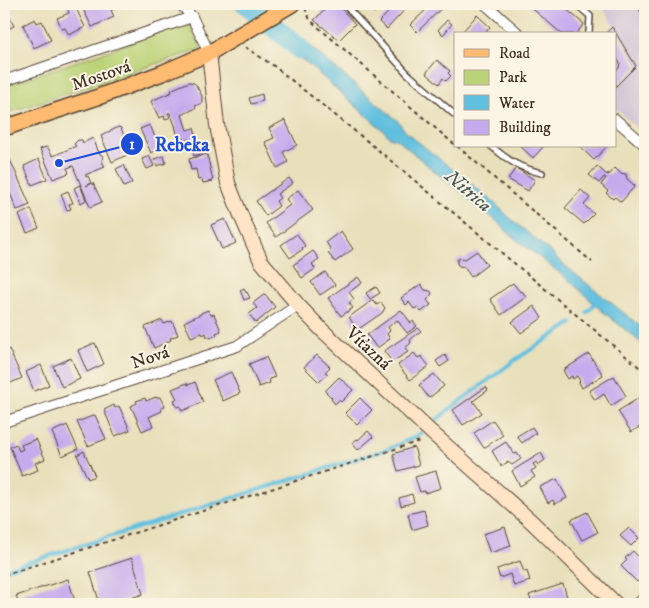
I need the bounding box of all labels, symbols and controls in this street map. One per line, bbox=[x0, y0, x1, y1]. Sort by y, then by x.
legend bbox=[454, 32, 616, 148]
text: Road bbox=[499, 44, 531, 63]
street label: Mostová bbox=[69, 55, 134, 96]
text: Park bbox=[499, 68, 528, 87]
text: Water bbox=[498, 94, 535, 113]
text: Building bbox=[499, 118, 551, 137]
callout: Rebeka bbox=[119, 127, 219, 161]
text: Rebeka bbox=[155, 134, 210, 157]
text: 1 bbox=[129, 135, 135, 154]
water label: Nitrica bbox=[439, 164, 496, 217]
street label: Víťazná bbox=[340, 322, 396, 375]
street label: Nová bbox=[128, 341, 172, 374]

